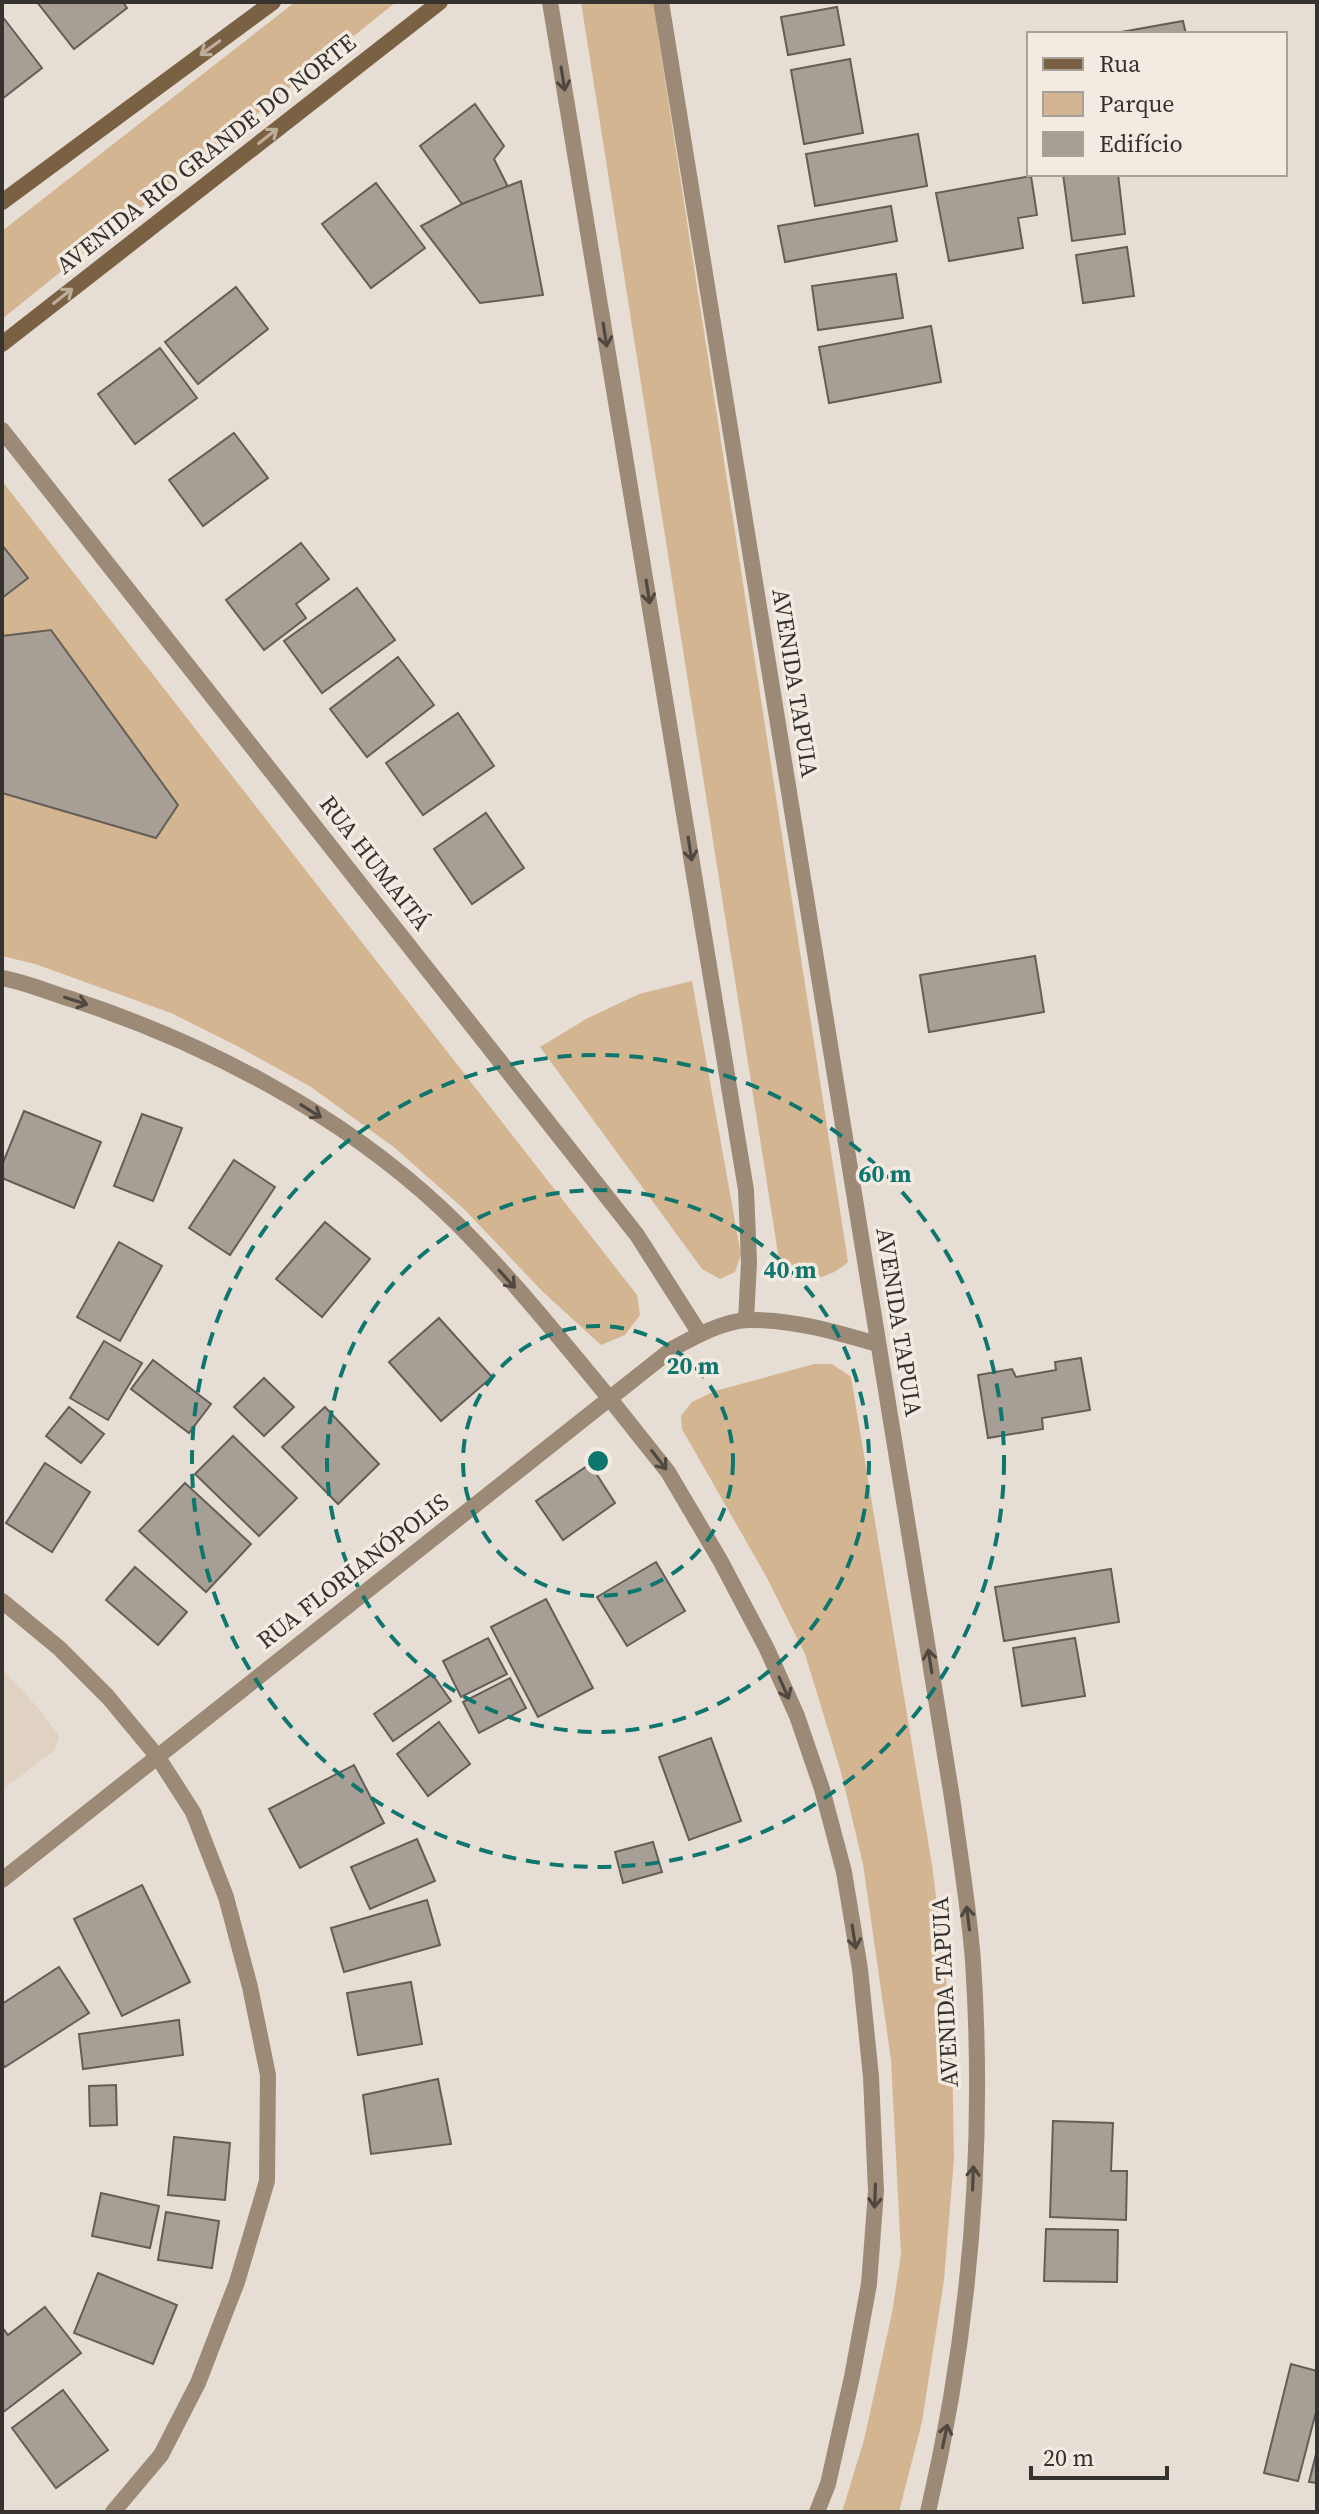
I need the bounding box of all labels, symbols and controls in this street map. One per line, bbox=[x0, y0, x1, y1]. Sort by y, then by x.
street label: AVENIDA RIO GRANDE DO NORTE bbox=[49, 26, 363, 281]
legend bbox=[1027, 32, 1287, 176]
one-way arrow bbox=[200, 40, 221, 57]
text: Rua bbox=[1099, 47, 1141, 80]
one-way arrow bbox=[556, 66, 571, 91]
text: Parque bbox=[1099, 87, 1175, 120]
one-way arrow bbox=[257, 127, 278, 144]
text: Edifício bbox=[1099, 127, 1183, 160]
one-way arrow bbox=[52, 287, 74, 304]
one-way arrow bbox=[599, 322, 614, 348]
one-way arrow bbox=[641, 579, 656, 604]
street label: AVENIDA TAPUIA bbox=[764, 586, 827, 780]
street label: RUA HUMAITÁ bbox=[312, 788, 439, 937]
one-way arrow bbox=[683, 835, 698, 861]
one-way arrow bbox=[63, 994, 89, 1009]
one-way arrow bbox=[299, 1104, 322, 1120]
text: 60 m bbox=[859, 1157, 912, 1190]
street label: AVENIDA TAPUIA bbox=[868, 1225, 931, 1419]
text: 40 m bbox=[764, 1253, 817, 1286]
one-way arrow bbox=[498, 1269, 516, 1289]
text: 20 m bbox=[667, 1349, 720, 1382]
centre of rings bbox=[584, 1447, 612, 1475]
one-way arrow bbox=[651, 1449, 668, 1470]
street label: RUA FLORIANÓPOLIS bbox=[250, 1485, 456, 1656]
one-way arrow bbox=[921, 1649, 936, 1674]
one-way arrow bbox=[777, 1675, 792, 1699]
street label: AVENIDA TAPUIA bbox=[923, 1896, 966, 2088]
one-way arrow bbox=[960, 1905, 975, 1932]
one-way arrow bbox=[848, 1924, 863, 1949]
one-way arrow bbox=[965, 2165, 980, 2192]
one-way arrow bbox=[867, 2182, 882, 2209]
one-way arrow bbox=[938, 2424, 953, 2449]
scale bar bbox=[1031, 2430, 1167, 2480]
text: 20 m bbox=[1043, 2441, 1094, 2474]

